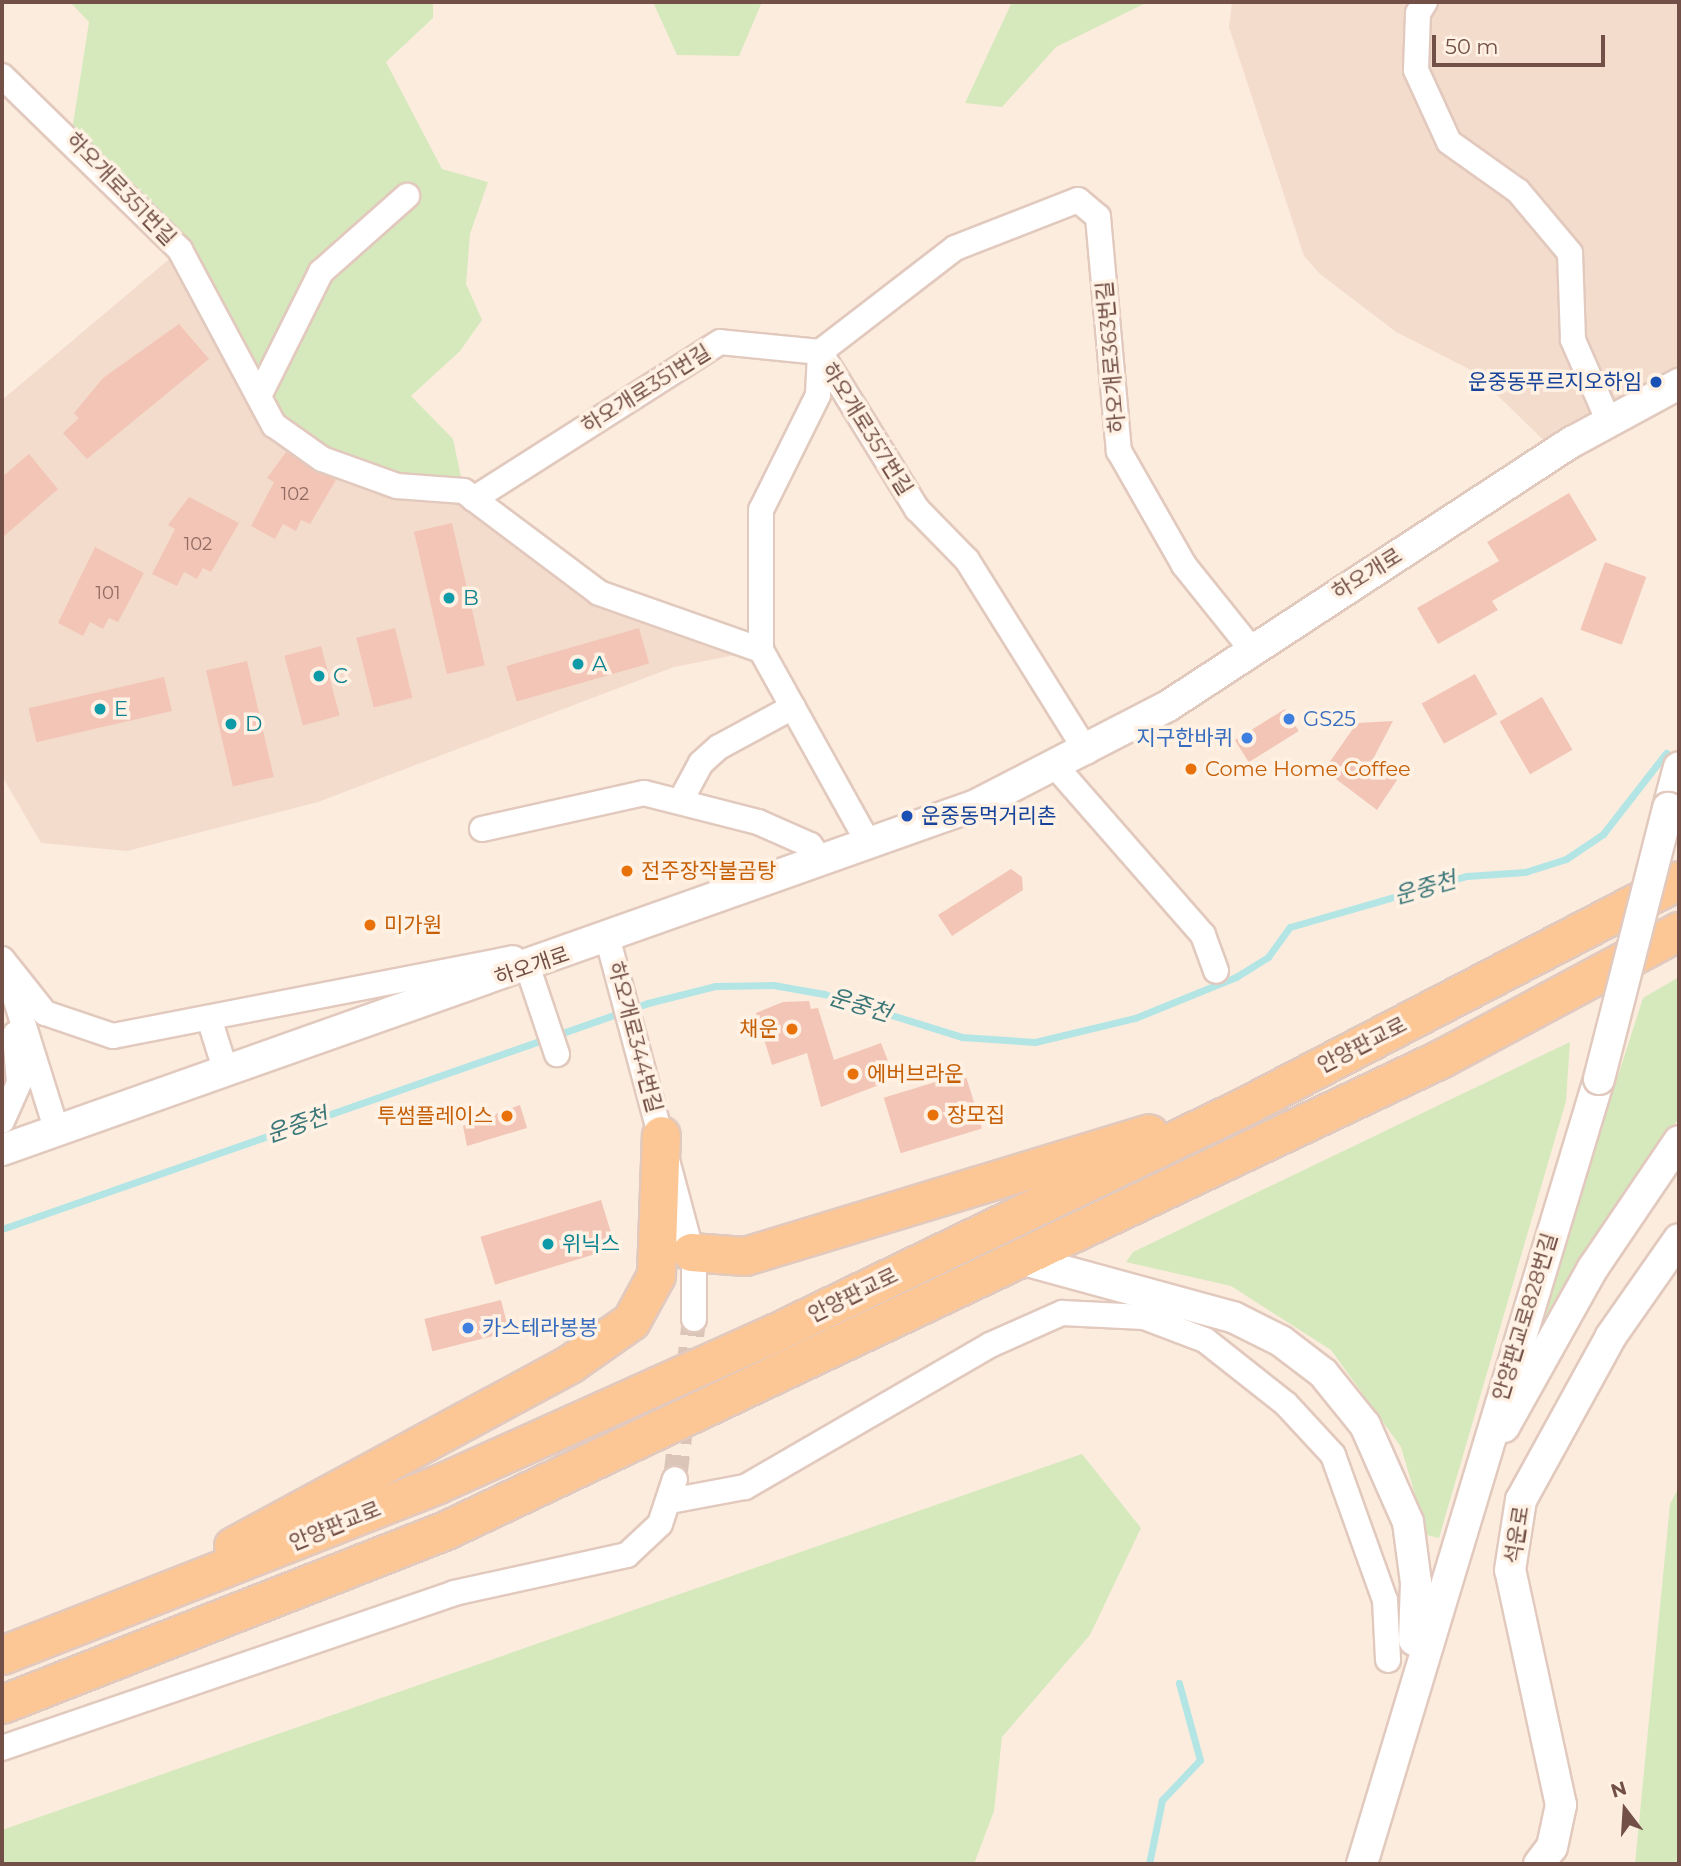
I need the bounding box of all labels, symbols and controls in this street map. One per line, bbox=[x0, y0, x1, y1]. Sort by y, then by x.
scale bar bbox=[1436, 21, 1609, 65]
text: 50 m bbox=[1445, 34, 1499, 59]
street label: 하오개로351번길 bbox=[61, 127, 181, 251]
street label: 하오개로363번길 bbox=[1092, 280, 1130, 434]
street label: 하오개로351번길 bbox=[577, 339, 715, 439]
street label: 하오개로357번길 bbox=[816, 358, 918, 500]
place label: 운중동푸르지오하임 bbox=[1468, 369, 1642, 395]
marker: 운중동푸르지오하임 bbox=[1648, 374, 1664, 390]
house number: 102 bbox=[281, 483, 309, 505]
house number: 102 bbox=[184, 533, 212, 555]
street label: 하오개로 bbox=[1328, 543, 1406, 605]
house number: 101 bbox=[96, 582, 120, 604]
place label: B bbox=[463, 585, 479, 611]
marker: B bbox=[441, 590, 457, 606]
place label: A bbox=[592, 651, 607, 677]
marker: A bbox=[570, 656, 586, 672]
place label: C bbox=[333, 663, 348, 689]
marker: C bbox=[311, 668, 327, 684]
place label: E bbox=[114, 696, 128, 722]
marker: E bbox=[92, 701, 108, 717]
place label: GS25 bbox=[1303, 706, 1356, 732]
place label: D bbox=[245, 711, 262, 737]
marker: GS25 bbox=[1281, 711, 1297, 727]
marker: D bbox=[223, 716, 239, 732]
place label: 지구한바퀴 bbox=[1136, 725, 1233, 751]
marker: 지구한바퀴 bbox=[1239, 730, 1255, 746]
place label: Come Home Coffee bbox=[1205, 756, 1411, 782]
marker: Come Home Coffee bbox=[1183, 761, 1199, 777]
place label: 운중동먹거리촌 bbox=[921, 803, 1056, 829]
marker: 운중동먹거리촌 bbox=[899, 808, 915, 824]
place label: 전주장작불곰탕 bbox=[641, 858, 776, 884]
marker: 전주장작불곰탕 bbox=[619, 863, 635, 879]
water label: 운중천 bbox=[1391, 866, 1459, 910]
place label: 미가원 bbox=[384, 912, 442, 938]
marker: 미가원 bbox=[362, 917, 378, 933]
street label: 하오개로 bbox=[491, 942, 573, 990]
street label: 하오개로344번길 bbox=[603, 959, 667, 1115]
water label: 운중천 bbox=[826, 983, 894, 1027]
street label: 안양판교로 bbox=[1313, 1012, 1411, 1078]
place label: 채운 bbox=[739, 1016, 778, 1042]
marker: 채운 bbox=[784, 1021, 800, 1037]
place label: 에버브라운 bbox=[867, 1061, 964, 1087]
marker: 에버브라운 bbox=[845, 1066, 861, 1082]
water label: 운중천 bbox=[262, 1102, 332, 1148]
place label: 장모집 bbox=[947, 1102, 1005, 1128]
place label: 투썸플레이스 bbox=[377, 1103, 493, 1129]
marker: 장모집 bbox=[925, 1107, 941, 1123]
marker: 투썸플레이스 bbox=[499, 1108, 515, 1124]
street label: 안양판교로828번길 bbox=[1488, 1230, 1562, 1404]
place label: 위닉스 bbox=[562, 1231, 620, 1257]
marker: 위닉스 bbox=[540, 1236, 556, 1252]
street label: 안양판교로 bbox=[804, 1263, 902, 1327]
place label: 카스테라봉봉 bbox=[482, 1315, 598, 1341]
marker: 카스테라봉봉 bbox=[460, 1320, 476, 1336]
street label: 안양판교로 bbox=[285, 1496, 385, 1556]
street label: 석운로 bbox=[1500, 1504, 1534, 1566]
north arrow bbox=[1590, 1775, 1660, 1845]
text: N bbox=[1608, 1776, 1629, 1803]

